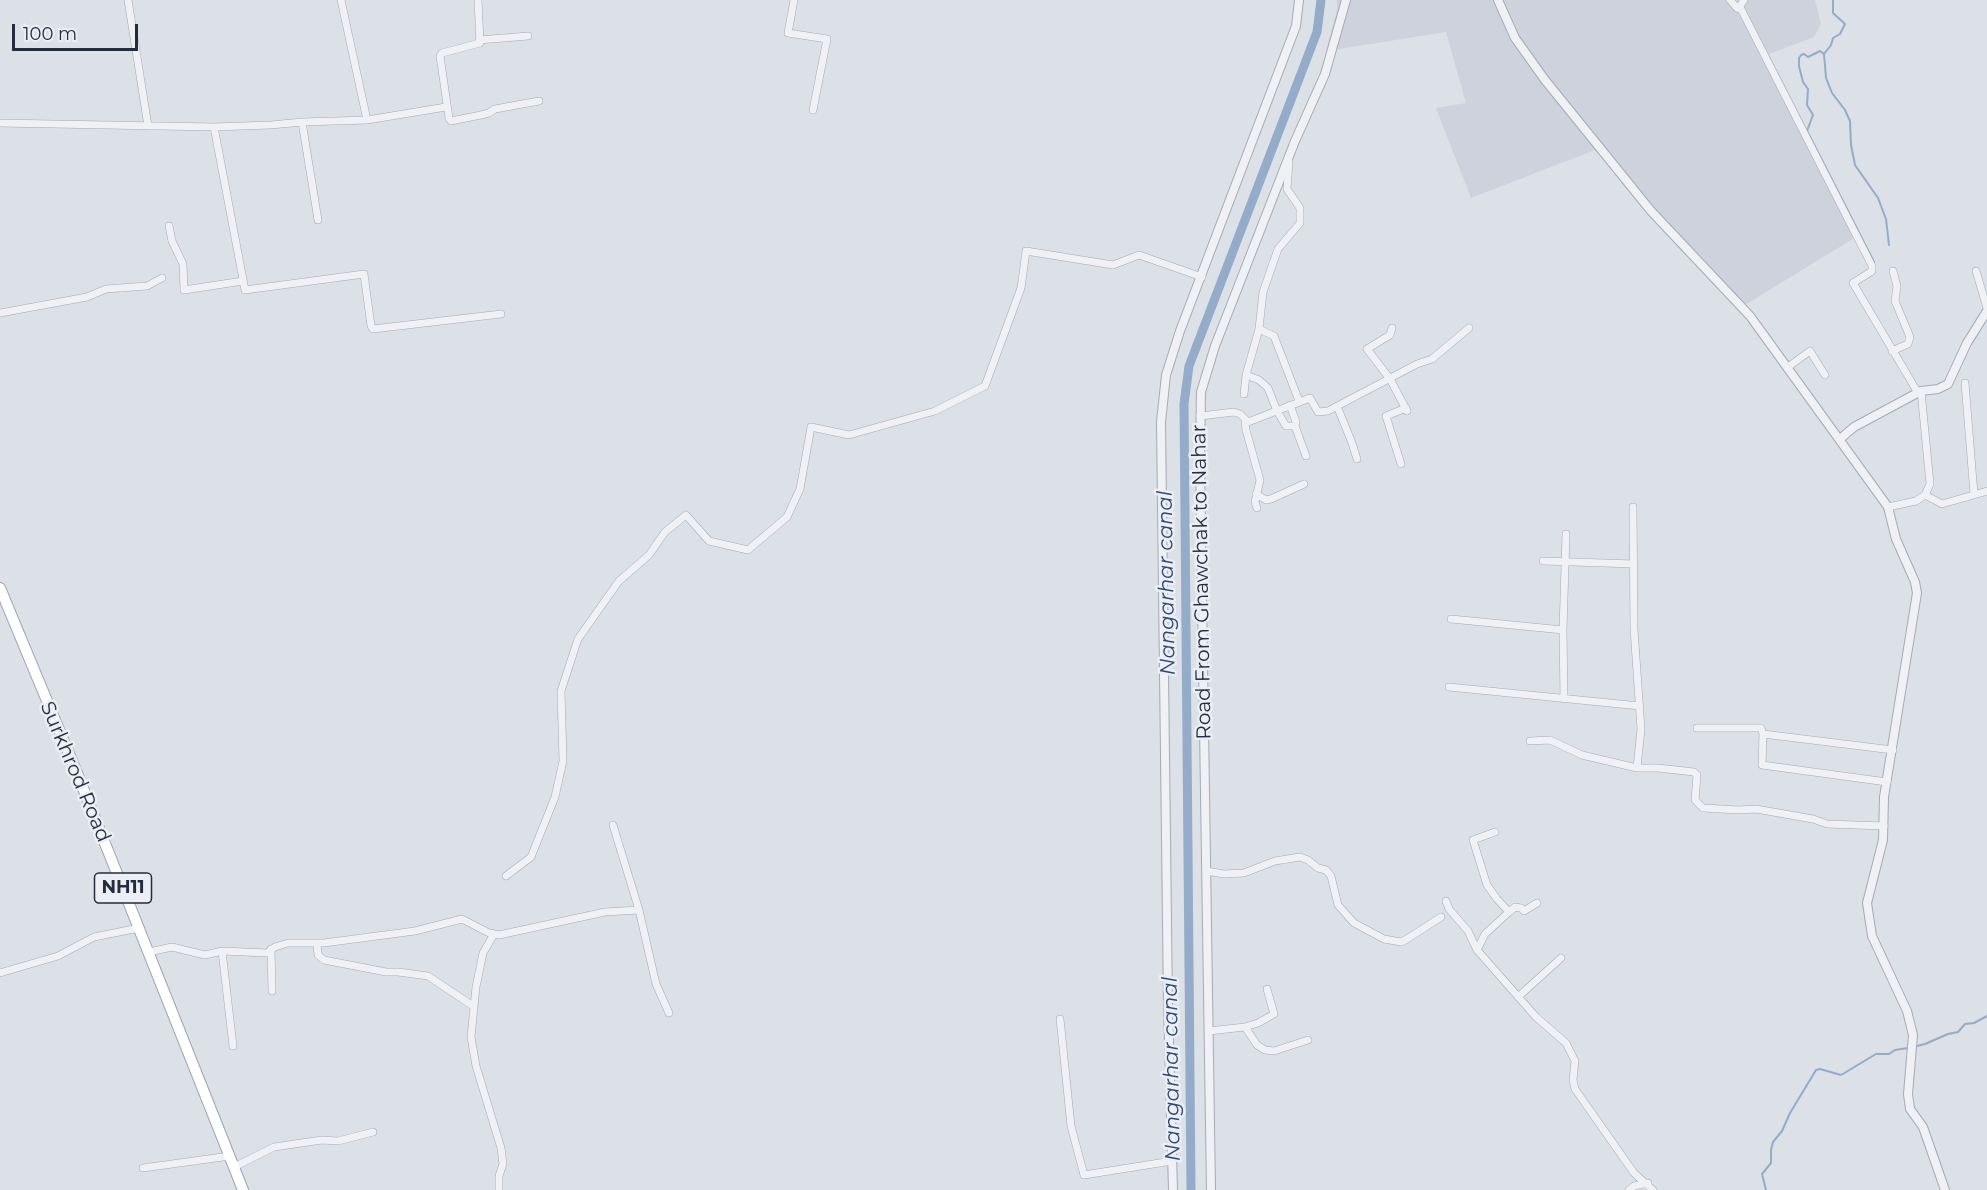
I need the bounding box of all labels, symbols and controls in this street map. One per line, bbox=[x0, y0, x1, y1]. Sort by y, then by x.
scale bar bbox=[15, 12, 141, 50]
text: 100 m bbox=[23, 23, 77, 45]
street label: Road From Ghawchak to Nahar bbox=[1187, 424, 1217, 740]
water label: Nangarhar canal bbox=[1153, 490, 1181, 676]
street label: Surkhrod Road bbox=[35, 698, 115, 846]
road number: NH11 bbox=[94, 873, 152, 903]
water label: Nangarhar canal bbox=[1158, 976, 1186, 1162]

